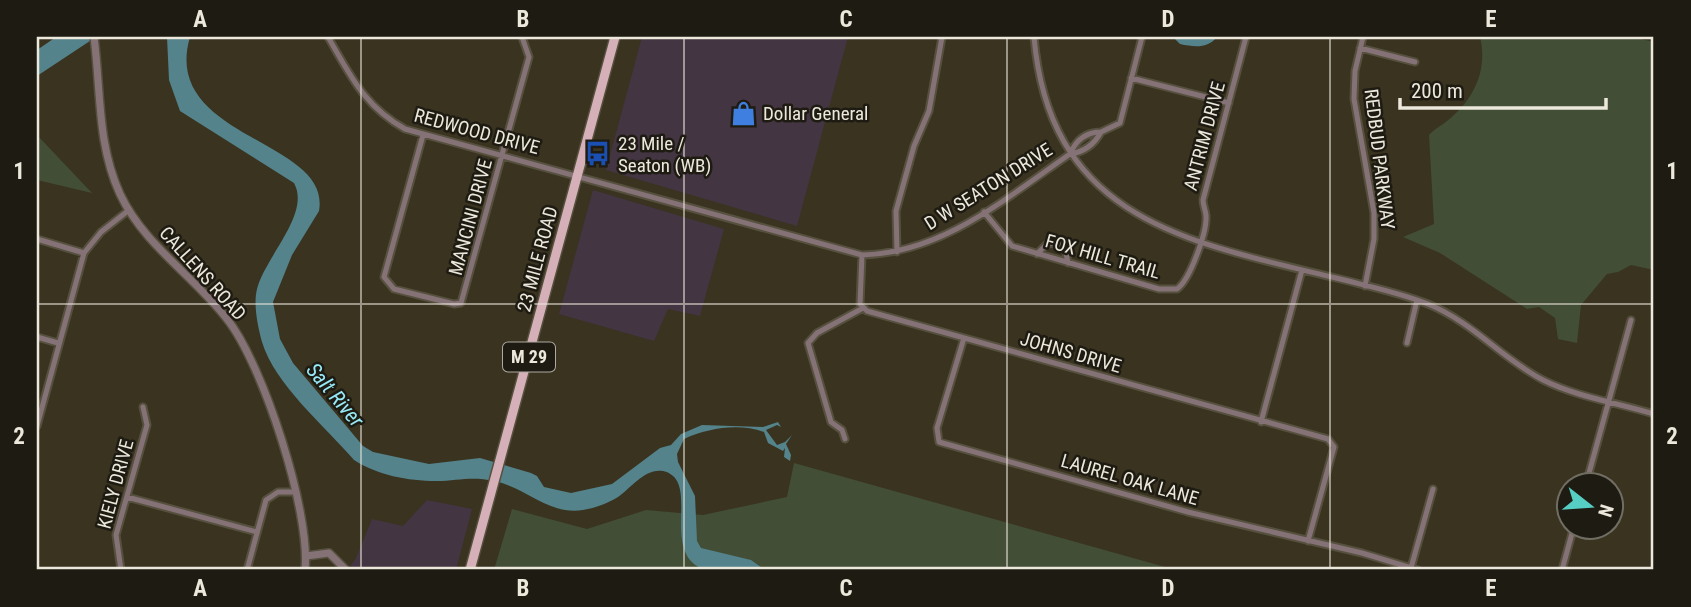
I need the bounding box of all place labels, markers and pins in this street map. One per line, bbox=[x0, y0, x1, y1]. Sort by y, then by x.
shop icon: Dollar General bbox=[729, 99, 757, 127]
place label: Dollar General bbox=[763, 102, 868, 125]
place label: 23 Mile / Seaton (WB) bbox=[618, 132, 711, 177]
bus stop icon: 23 Mile / Seaton (WB) bbox=[584, 140, 612, 168]

